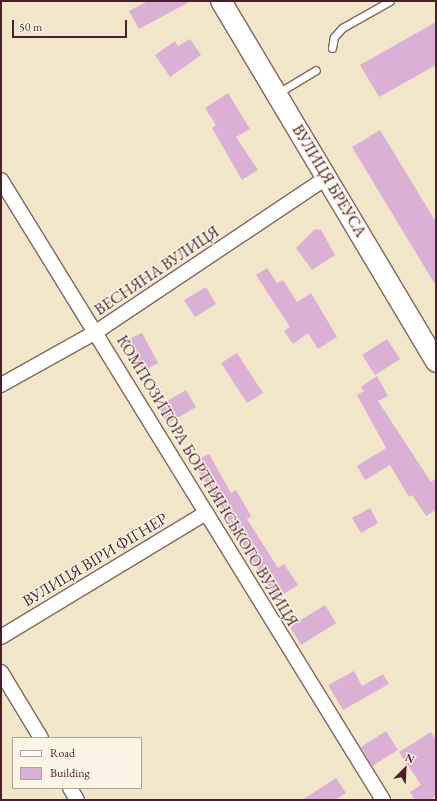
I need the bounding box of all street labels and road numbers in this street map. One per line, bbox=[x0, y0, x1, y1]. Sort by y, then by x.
street label: ВУЛИЦЯ БРЕУСА bbox=[288, 121, 370, 241]
street label: ВЕСНЯНА ВУЛИЦЯ bbox=[91, 222, 223, 320]
street label: КОМПОЗИТОРА БОРТНЯНСЬКОГО ВУЛИЦЯ bbox=[112, 332, 302, 630]
street label: ВУЛИЦЯ ВІРИ ФІГНЕР bbox=[19, 509, 171, 611]

